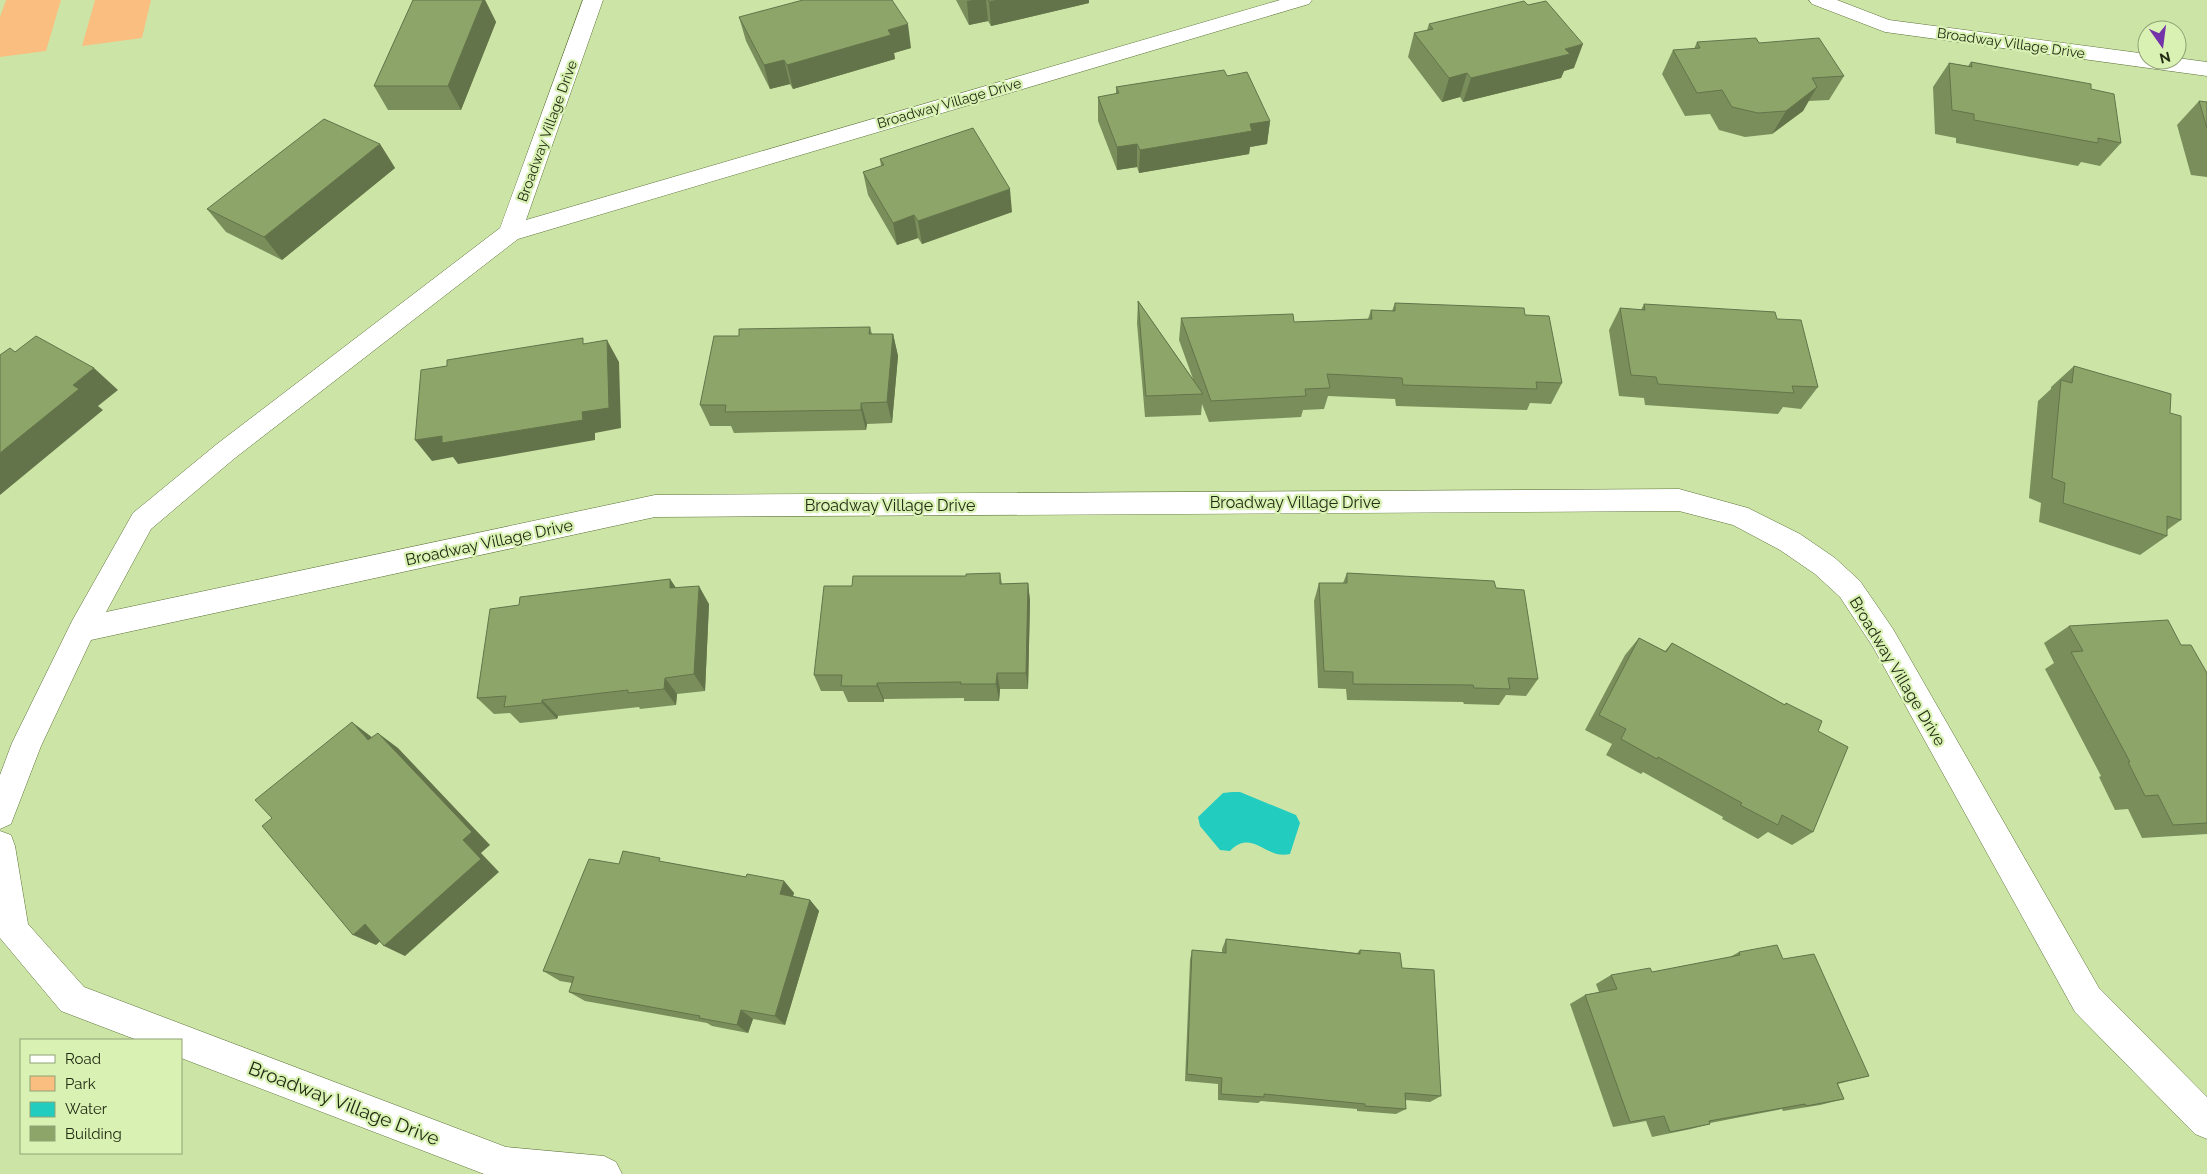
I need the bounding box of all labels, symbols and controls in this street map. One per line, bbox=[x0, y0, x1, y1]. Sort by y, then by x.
north arrow bbox=[2137, 20, 2187, 70]
street label: Broadway Village Drive bbox=[1936, 25, 2086, 61]
text: N bbox=[2158, 49, 2172, 67]
street label: Broadway Village Drive bbox=[514, 58, 580, 204]
street label: Broadway Village Drive bbox=[875, 75, 1023, 131]
street label: Broadway Village Drive bbox=[1210, 493, 1380, 512]
street label: Broadway Village Drive bbox=[805, 496, 975, 515]
street label: Broadway Village Drive bbox=[404, 515, 574, 570]
street label: Broadway Village Drive bbox=[1846, 593, 1950, 749]
legend bbox=[20, 1039, 182, 1154]
text: Road bbox=[65, 1050, 101, 1068]
street label: Broadway Village Drive bbox=[246, 1056, 442, 1150]
text: Park bbox=[65, 1075, 96, 1093]
text: Water bbox=[65, 1100, 108, 1118]
text: Building bbox=[65, 1125, 122, 1143]

